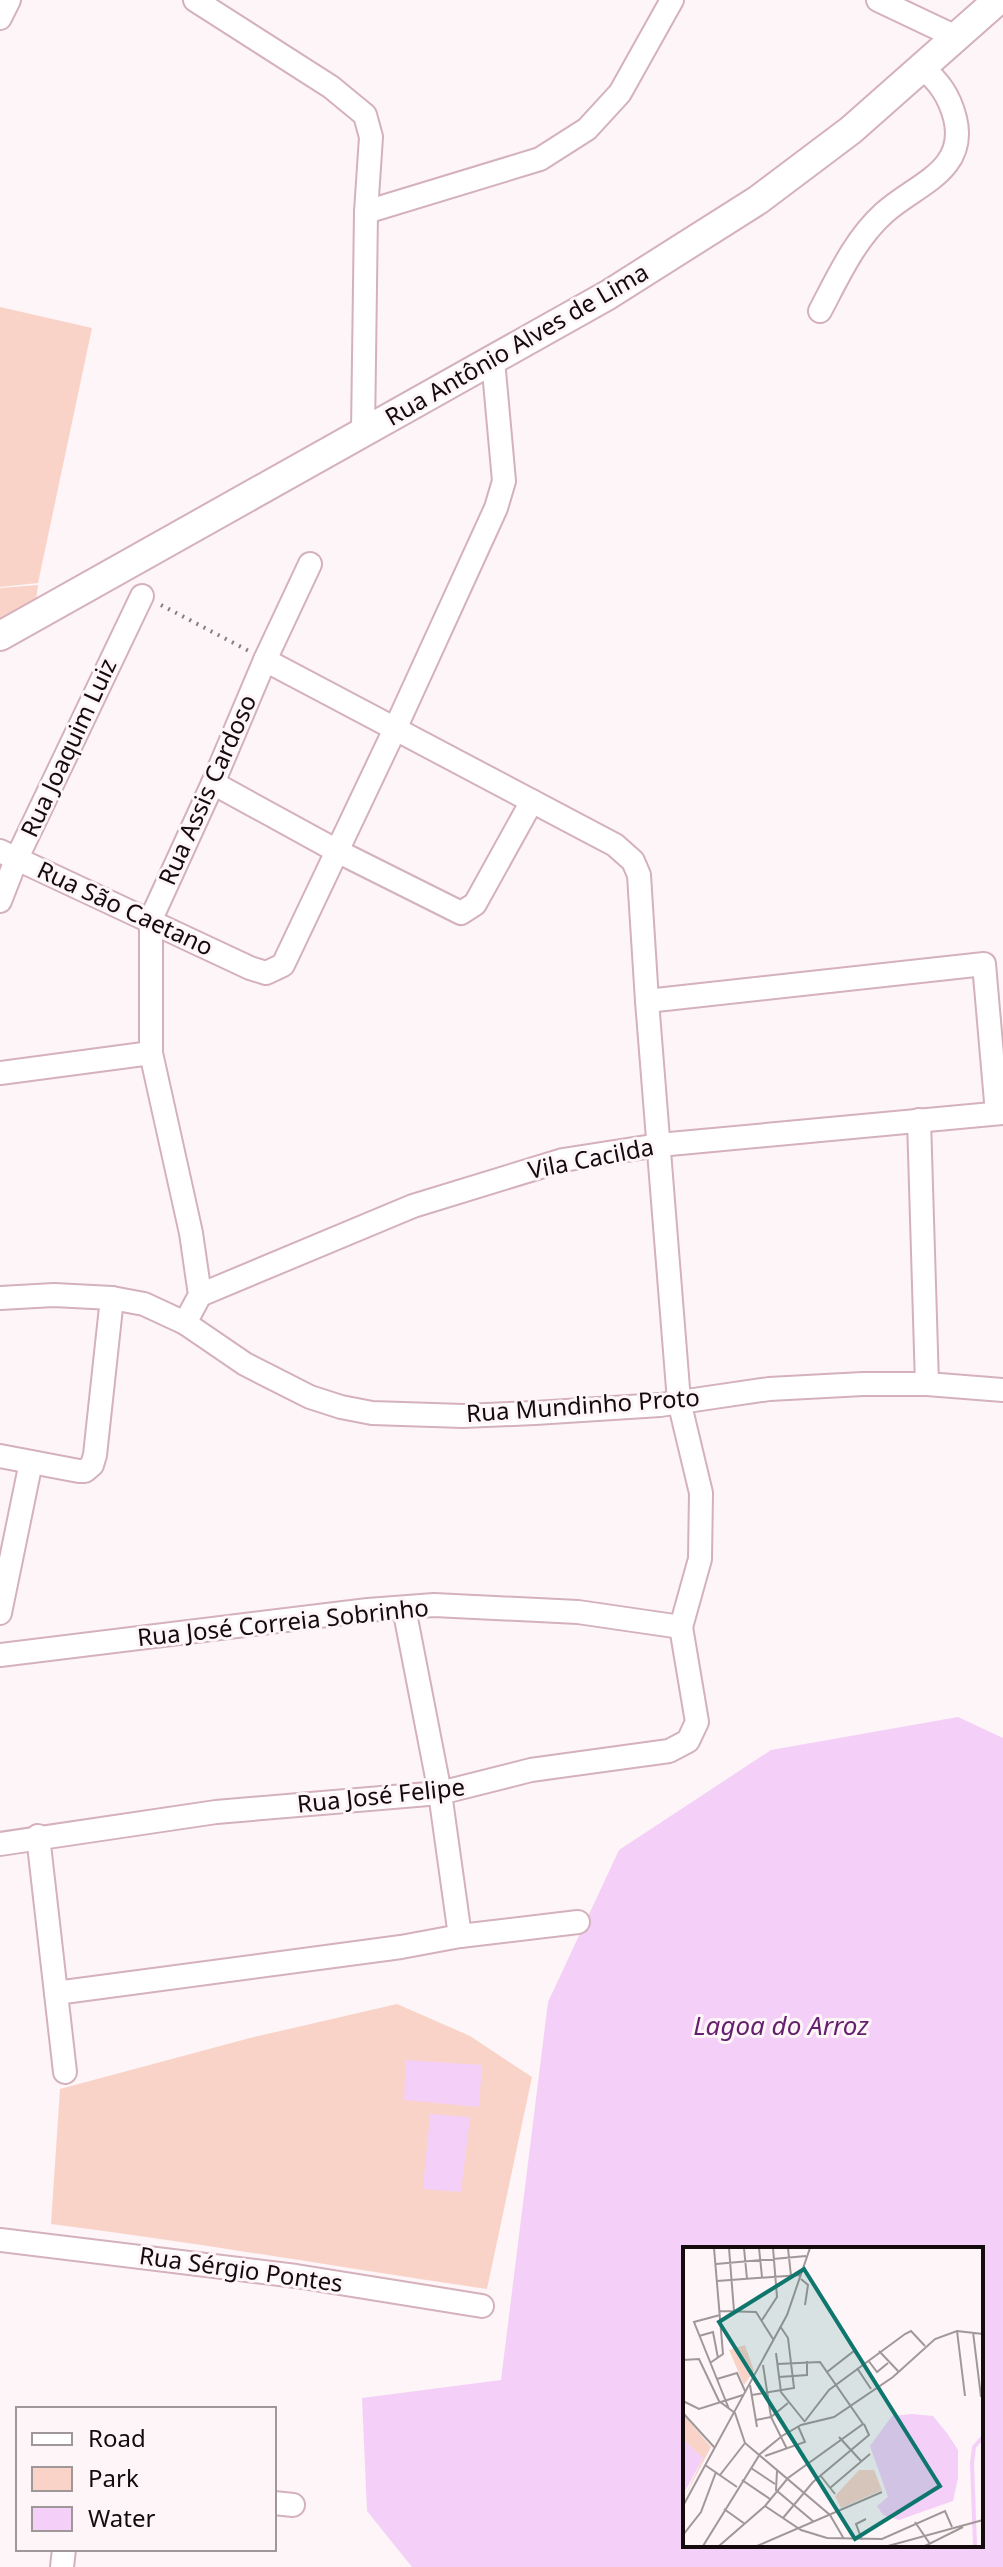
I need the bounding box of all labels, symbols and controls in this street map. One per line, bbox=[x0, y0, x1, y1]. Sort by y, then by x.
street label: Rua Antônio Alves de Lima bbox=[379, 255, 654, 433]
street label: Rua Joaquim Luiz bbox=[12, 653, 123, 842]
street label: Rua Assis Cardoso bbox=[150, 689, 263, 890]
street label: Rua São Caetano bbox=[32, 852, 219, 963]
street label: Vila Cacilda bbox=[525, 1129, 656, 1186]
street label: Rua Mundinho Proto bbox=[465, 1380, 701, 1429]
street label: Rua José Correia Sobrinho bbox=[135, 1590, 430, 1653]
street label: Rua José Felipe bbox=[295, 1769, 466, 1820]
water label: Lagoa do Arroz bbox=[693, 2007, 869, 2043]
street label: Rua Sérgio Pontes bbox=[137, 2238, 345, 2299]
inset map bbox=[683, 2247, 983, 2547]
legend bbox=[16, 2407, 276, 2551]
text: Road bbox=[88, 2421, 146, 2454]
text: Park bbox=[88, 2461, 139, 2494]
text: Water bbox=[88, 2501, 156, 2534]

